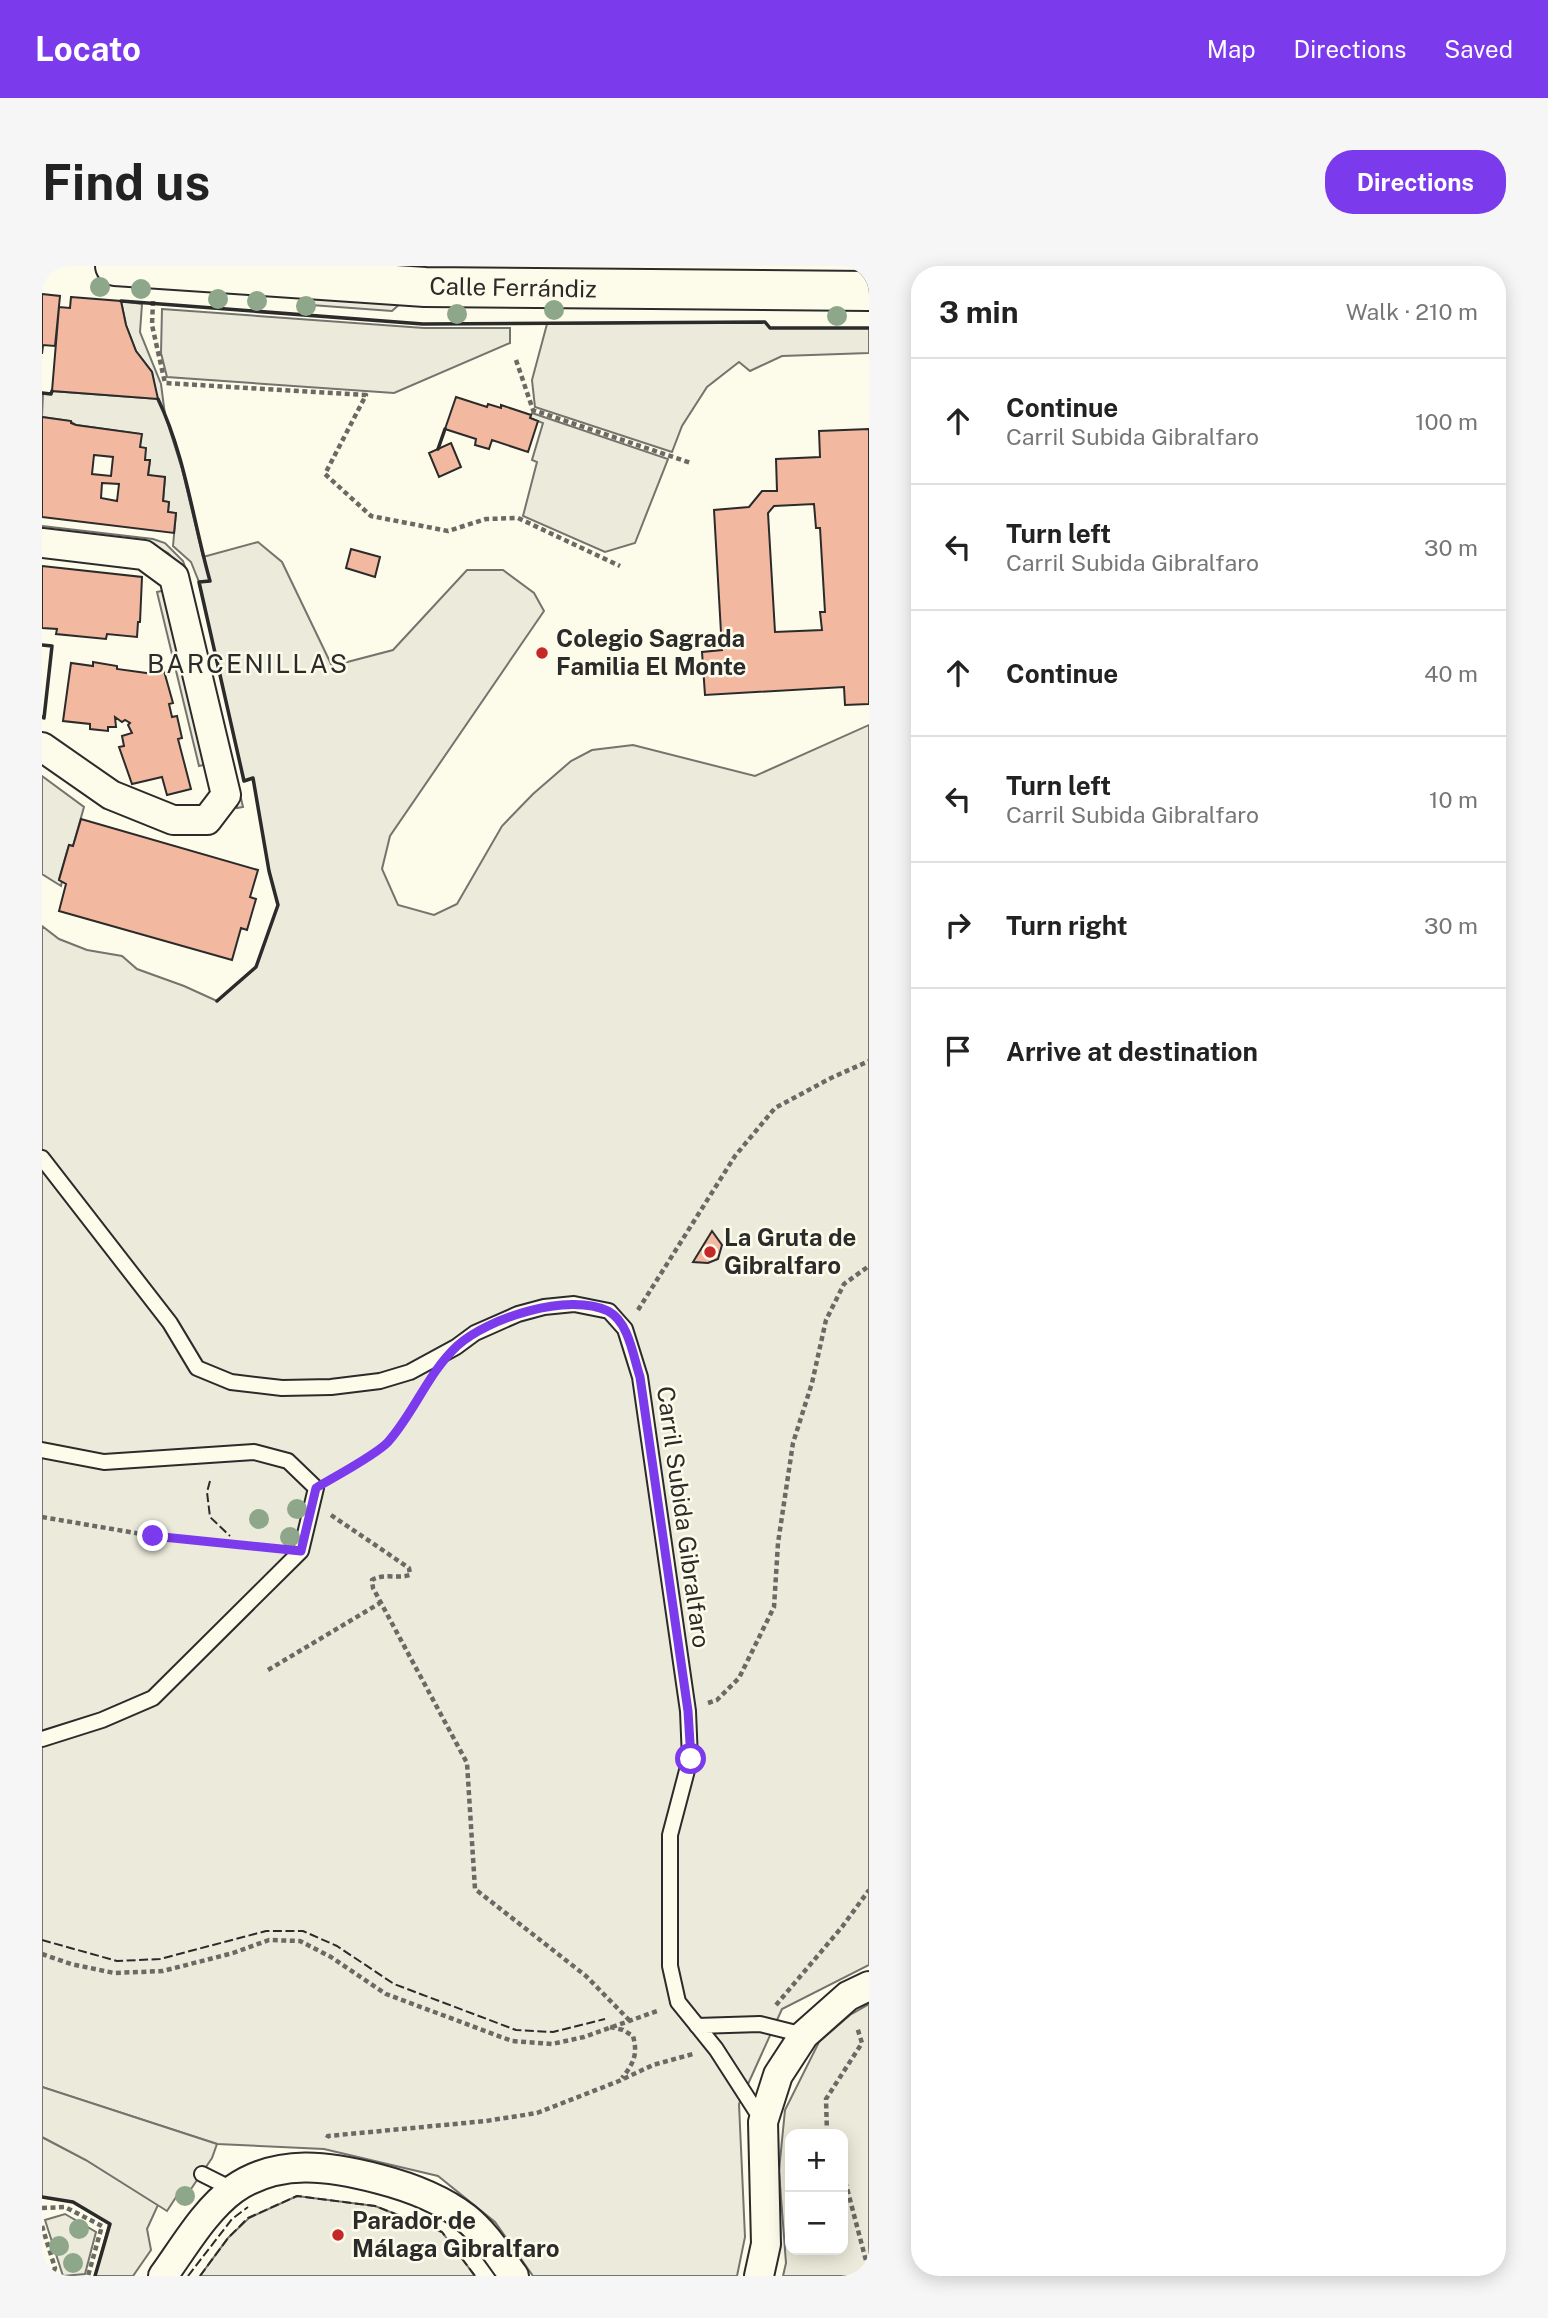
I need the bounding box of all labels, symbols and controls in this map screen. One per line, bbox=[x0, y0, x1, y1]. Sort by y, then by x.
text: Locato bbox=[35, 30, 141, 68]
text: Map bbox=[1207, 35, 1256, 63]
text: Directions bbox=[1294, 35, 1406, 63]
text: Saved bbox=[1444, 35, 1513, 63]
button: Directions bbox=[1325, 150, 1506, 214]
text: Find us bbox=[42, 153, 210, 211]
street label: Calle Ferrándiz bbox=[429, 272, 597, 302]
text: 3 min bbox=[939, 294, 1018, 330]
text: Walk · 210 m bbox=[1346, 298, 1478, 325]
text: Continue bbox=[1006, 392, 1118, 423]
icon: ahead bbox=[939, 402, 977, 440]
text: 100 m bbox=[1415, 408, 1478, 435]
text: Carril Subida Gibralfaro bbox=[1006, 423, 1259, 450]
text: Turn left bbox=[1006, 518, 1111, 549]
icon: left bbox=[939, 528, 977, 566]
text: 30 m bbox=[1424, 534, 1478, 561]
text: Carril Subida Gibralfaro bbox=[1006, 549, 1259, 576]
place label: Colegio Sagrada Familia El Monte bbox=[556, 624, 746, 680]
marker: Colegio Sagrada Familia El Monte bbox=[534, 645, 550, 661]
district label: BARCENILLAS bbox=[147, 648, 349, 679]
icon: ahead bbox=[939, 654, 977, 692]
text: Continue bbox=[1006, 658, 1118, 689]
text: 40 m bbox=[1424, 660, 1478, 687]
text: Turn left bbox=[1006, 770, 1111, 801]
icon: left bbox=[939, 780, 977, 818]
text: 10 m bbox=[1429, 786, 1478, 813]
text: Carril Subida Gibralfaro bbox=[1006, 801, 1259, 828]
icon: right bbox=[939, 906, 977, 944]
text: Turn right bbox=[1006, 910, 1128, 941]
text: 30 m bbox=[1424, 912, 1478, 939]
icon: arrive bbox=[939, 1032, 977, 1070]
text: Arrive at destination bbox=[1006, 1036, 1258, 1067]
place label: La Gruta de Gibralfaro bbox=[724, 1223, 856, 1279]
marker: La Gruta de Gibralfaro bbox=[702, 1244, 718, 1260]
street label: Carril Subida Gibralfaro bbox=[652, 1384, 716, 1650]
route end bbox=[137, 1520, 168, 1551]
route start bbox=[675, 1743, 706, 1774]
map controls bbox=[785, 2129, 848, 2255]
button: + bbox=[785, 2129, 848, 2192]
button: − bbox=[785, 2192, 848, 2255]
place label: Parador de Málaga Gibralfaro bbox=[352, 2206, 560, 2262]
marker: Parador de Málaga Gibralfaro bbox=[330, 2227, 346, 2243]

